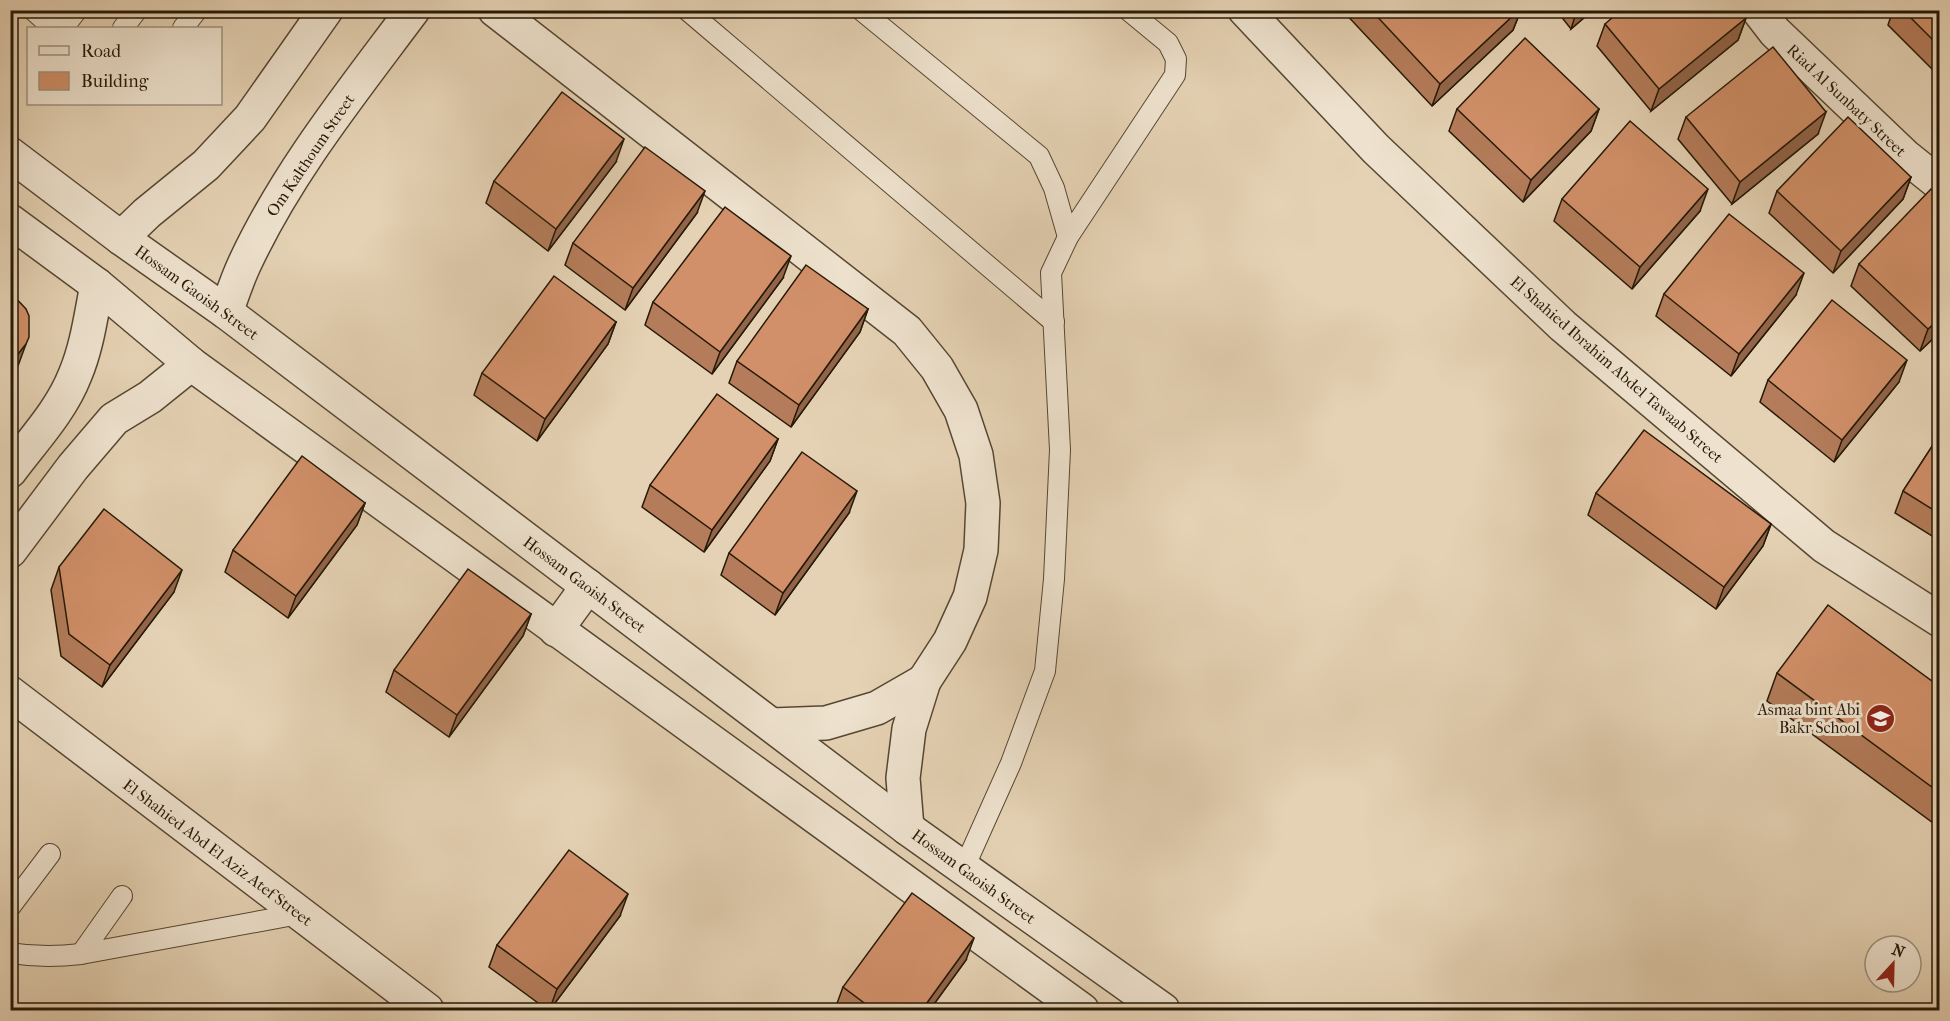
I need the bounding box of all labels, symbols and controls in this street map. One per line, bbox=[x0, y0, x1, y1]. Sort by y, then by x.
legend bbox=[27, 27, 222, 105]
street label: Riad Al Sunbaty Street bbox=[1783, 40, 1910, 161]
text: Road bbox=[81, 41, 121, 62]
text: Building bbox=[81, 71, 149, 92]
street label: Om Kalthoum Street bbox=[262, 90, 359, 220]
street label: Hossam Gaoish Street bbox=[131, 241, 263, 344]
street label: El Shahied Ibrahim Abdel Tawaab Street bbox=[1507, 272, 1727, 467]
street label: Hossam Gaoish Street bbox=[520, 532, 650, 637]
place label: Asmaa bint Abi Bakr School bbox=[1756, 700, 1861, 737]
school or university icon: Asmaa bint Abi Bakr School bbox=[1865, 702, 1897, 734]
street label: El Shahied Abd El Aziz Atef Street bbox=[119, 775, 316, 930]
street label: Hossam Gaoish Street bbox=[908, 825, 1040, 928]
north arrow bbox=[1863, 934, 1923, 994]
text: N bbox=[1889, 939, 1908, 962]

